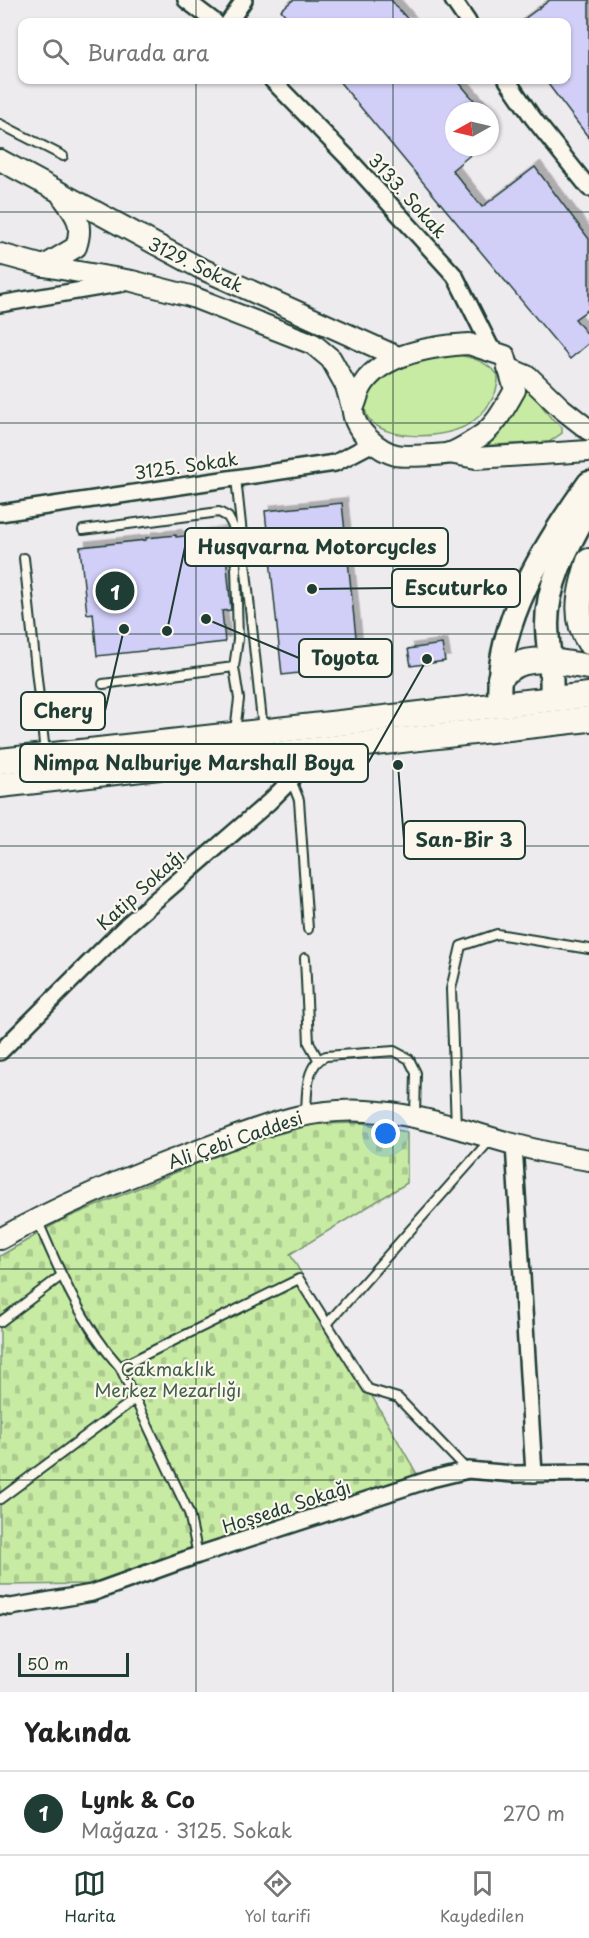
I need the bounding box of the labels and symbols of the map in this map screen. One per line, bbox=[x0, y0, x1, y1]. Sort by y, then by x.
north arrow bbox=[445, 102, 499, 156]
street label: 3133. Sokak bbox=[362, 146, 454, 244]
street label: 3129. Sokak bbox=[144, 229, 248, 299]
street label: 3125. Sokak bbox=[132, 444, 240, 486]
callout: Husqvarna Motorcycles bbox=[185, 528, 448, 566]
text: Husqvarna Motorcycles bbox=[198, 531, 437, 561]
pin: 1 bbox=[96, 568, 134, 614]
callout: Escuturko bbox=[392, 569, 520, 607]
text: Escuturko bbox=[404, 572, 508, 602]
callout: Toyota bbox=[299, 639, 392, 677]
text: Toyota bbox=[311, 642, 380, 672]
callout: Chery bbox=[21, 692, 105, 730]
text: Chery bbox=[33, 695, 93, 725]
callout: Nimpa Nalburiye Marshall Boya bbox=[20, 744, 368, 782]
text: Nimpa Nalburiye Marshall Boya bbox=[33, 747, 355, 777]
callout: San-Bir 3 bbox=[404, 821, 525, 859]
text: San-Bir 3 bbox=[416, 824, 512, 854]
street label: Katip Sokağı bbox=[90, 842, 190, 936]
street label: Ali Çebi Caddesi bbox=[164, 1103, 306, 1175]
your location bbox=[371, 1119, 400, 1148]
park label: Çakmaklık Merkez Mezarlığı bbox=[95, 1355, 241, 1403]
street label: Hoşseda Sokağı bbox=[218, 1472, 354, 1540]
scale bar bbox=[18, 1650, 129, 1678]

